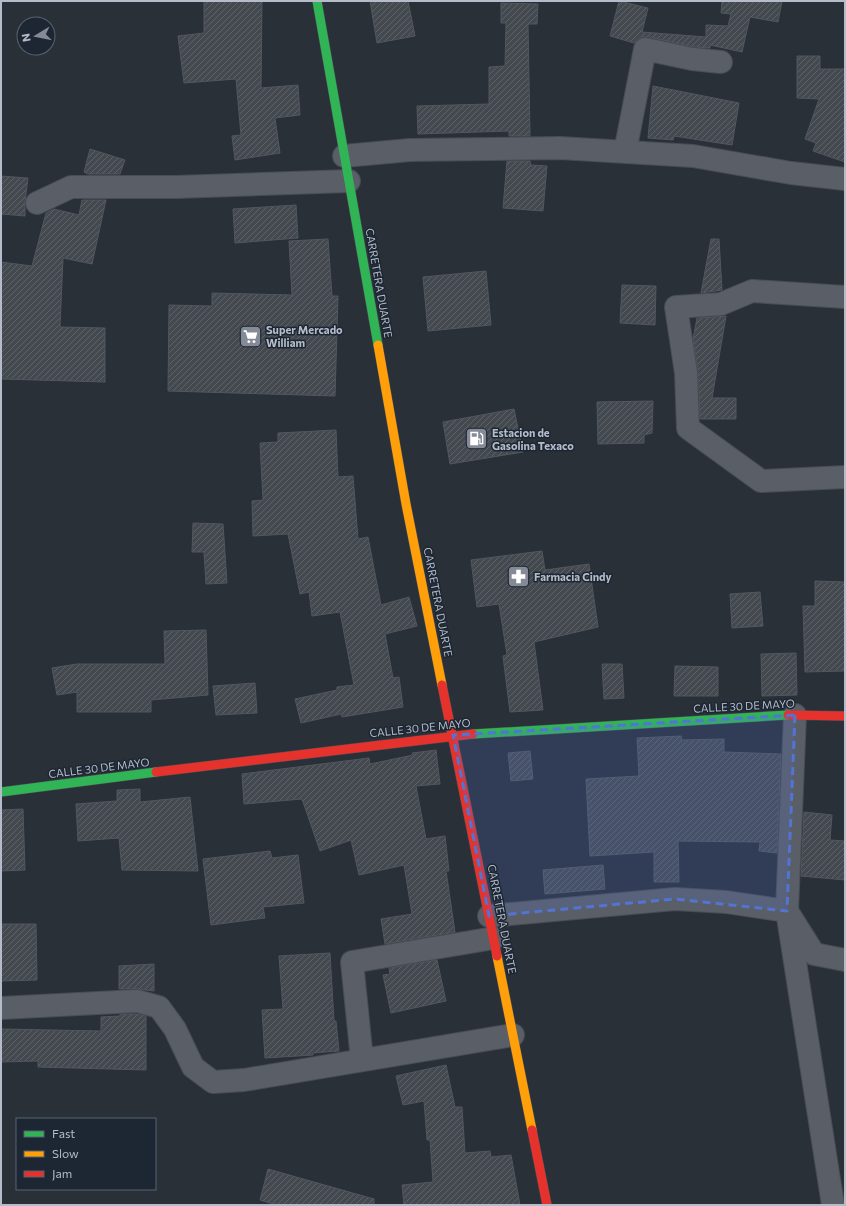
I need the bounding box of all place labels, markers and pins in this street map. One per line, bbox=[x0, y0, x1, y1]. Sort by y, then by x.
supermarket icon: Super Mercado William bbox=[237, 323, 263, 349]
place label: Super Mercado William bbox=[266, 323, 343, 349]
fuel station icon: Estacion de Gasolina Texaco bbox=[464, 426, 490, 452]
place label: Estacion de Gasolina Texaco bbox=[492, 426, 574, 452]
pharmacy icon: Farmacia Cindy bbox=[505, 564, 531, 590]
place label: Farmacia Cindy bbox=[534, 570, 612, 583]

